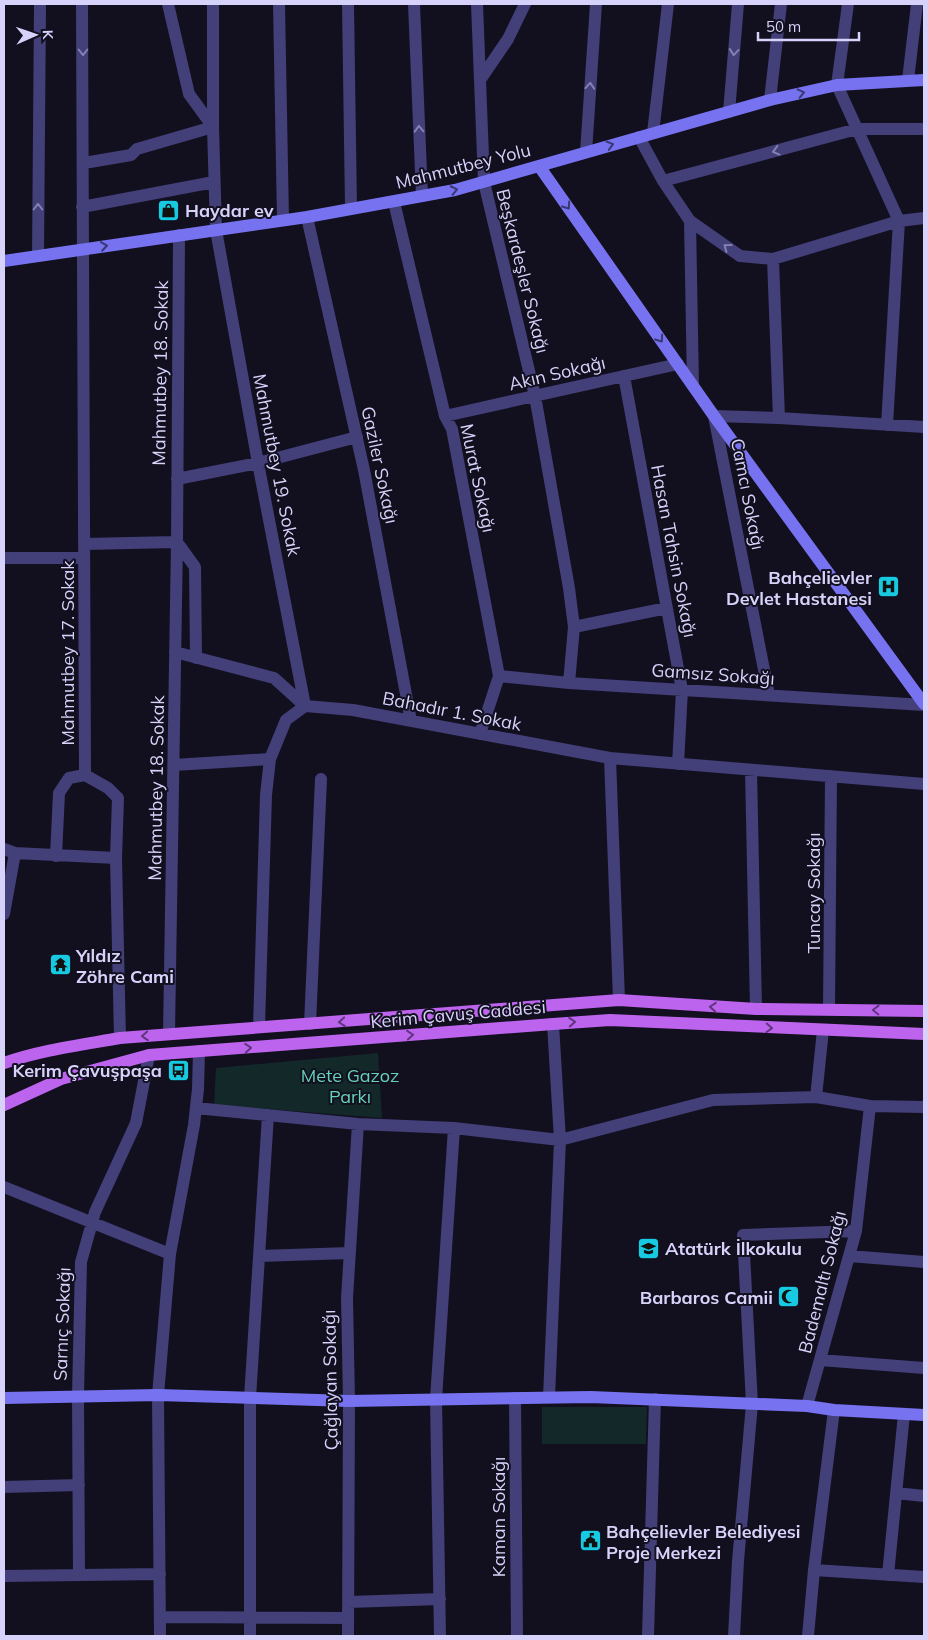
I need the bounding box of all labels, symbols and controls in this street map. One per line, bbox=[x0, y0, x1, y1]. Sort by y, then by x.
north arrow bbox=[10, 10, 60, 60]
scale bar bbox=[758, 10, 859, 42]
text: 50 m bbox=[766, 17, 801, 36]
text: K bbox=[39, 30, 57, 40]
one-way arrow bbox=[78, 49, 88, 57]
one-way arrow bbox=[728, 49, 739, 57]
one-way arrow bbox=[585, 81, 596, 89]
one-way arrow bbox=[796, 88, 805, 99]
one-way arrow bbox=[413, 125, 424, 133]
street label: Mahmutbey Yolu bbox=[393, 138, 533, 194]
one-way arrow bbox=[606, 140, 615, 151]
one-way arrow bbox=[772, 145, 781, 155]
one-way arrow bbox=[450, 185, 459, 196]
street label: Beşkardeşler Sokağı bbox=[491, 186, 555, 356]
shop icon: Haydar ev bbox=[157, 198, 181, 222]
place label: Haydar ev bbox=[185, 199, 274, 222]
one-way arrow bbox=[561, 200, 570, 210]
one-way arrow bbox=[33, 203, 43, 211]
one-way arrow bbox=[100, 241, 108, 252]
one-way arrow bbox=[723, 244, 733, 253]
street label: Mahmutbey 18. Sokak bbox=[147, 280, 173, 466]
one-way arrow bbox=[654, 333, 663, 343]
street label: Akın Sokağı bbox=[506, 351, 608, 395]
street label: Mahmutbey 19. Sokak bbox=[248, 372, 306, 559]
street label: Gaziler Sokağı bbox=[356, 404, 404, 526]
street label: Murat Sokağı bbox=[455, 421, 501, 535]
street label: Camcı Sokağı bbox=[726, 436, 770, 552]
street label: Hasan Tahsin Sokağı bbox=[646, 463, 702, 639]
street label: Mahmutbey 17. Sokak bbox=[56, 560, 79, 746]
place label: Bahçelievler Devlet Hastanesi bbox=[726, 566, 873, 610]
hospital icon: Bahçelievler Devlet Hastanesi bbox=[876, 575, 900, 599]
street label: Gamsız Sokağı bbox=[651, 658, 775, 690]
street label: Bahadır 1. Sokak bbox=[381, 686, 524, 736]
street label: Mahmutbey 18. Sokak bbox=[143, 695, 169, 881]
street label: Tuncay Sokağı bbox=[802, 833, 825, 953]
place label: Yıldız Zöhre Cami bbox=[75, 944, 174, 988]
temple icon: Yıldız Zöhre Cami bbox=[48, 953, 72, 977]
street label: Kerim Çavuş Caddesi bbox=[369, 995, 547, 1033]
one-way arrow bbox=[709, 1001, 717, 1012]
one-way arrow bbox=[871, 1005, 879, 1015]
one-way arrow bbox=[337, 1016, 345, 1027]
one-way arrow bbox=[568, 1017, 576, 1028]
one-way arrow bbox=[765, 1022, 773, 1033]
one-way arrow bbox=[406, 1030, 414, 1041]
one-way arrow bbox=[140, 1031, 148, 1042]
one-way arrow bbox=[244, 1042, 252, 1053]
bus stop icon: Kerim Çavuşpaşa bbox=[166, 1058, 190, 1082]
place label: Kerim Çavuşpaşa bbox=[12, 1059, 162, 1082]
park label: Mete Gazoz Parkı bbox=[301, 1064, 399, 1108]
street label: Bademaltı Sokağı bbox=[793, 1208, 851, 1356]
school or university icon: Atatürk İlkokulu bbox=[637, 1236, 661, 1260]
place label: Atatürk İlkokulu bbox=[665, 1237, 802, 1260]
street label: Sarnıç Sokağı bbox=[49, 1267, 75, 1381]
mosque icon: Barbaros Camii bbox=[777, 1285, 801, 1309]
place label: Barbaros Camii bbox=[640, 1286, 773, 1309]
street label: Çağlayan Sokağı bbox=[317, 1309, 343, 1451]
street label: Kaman Sokağı bbox=[487, 1457, 510, 1577]
place label: Bahçelievler Belediyesi Proje Merkezi bbox=[606, 1520, 801, 1564]
public building icon: Bahçelievler Belediyesi Proje Merkezi bbox=[578, 1529, 602, 1553]

